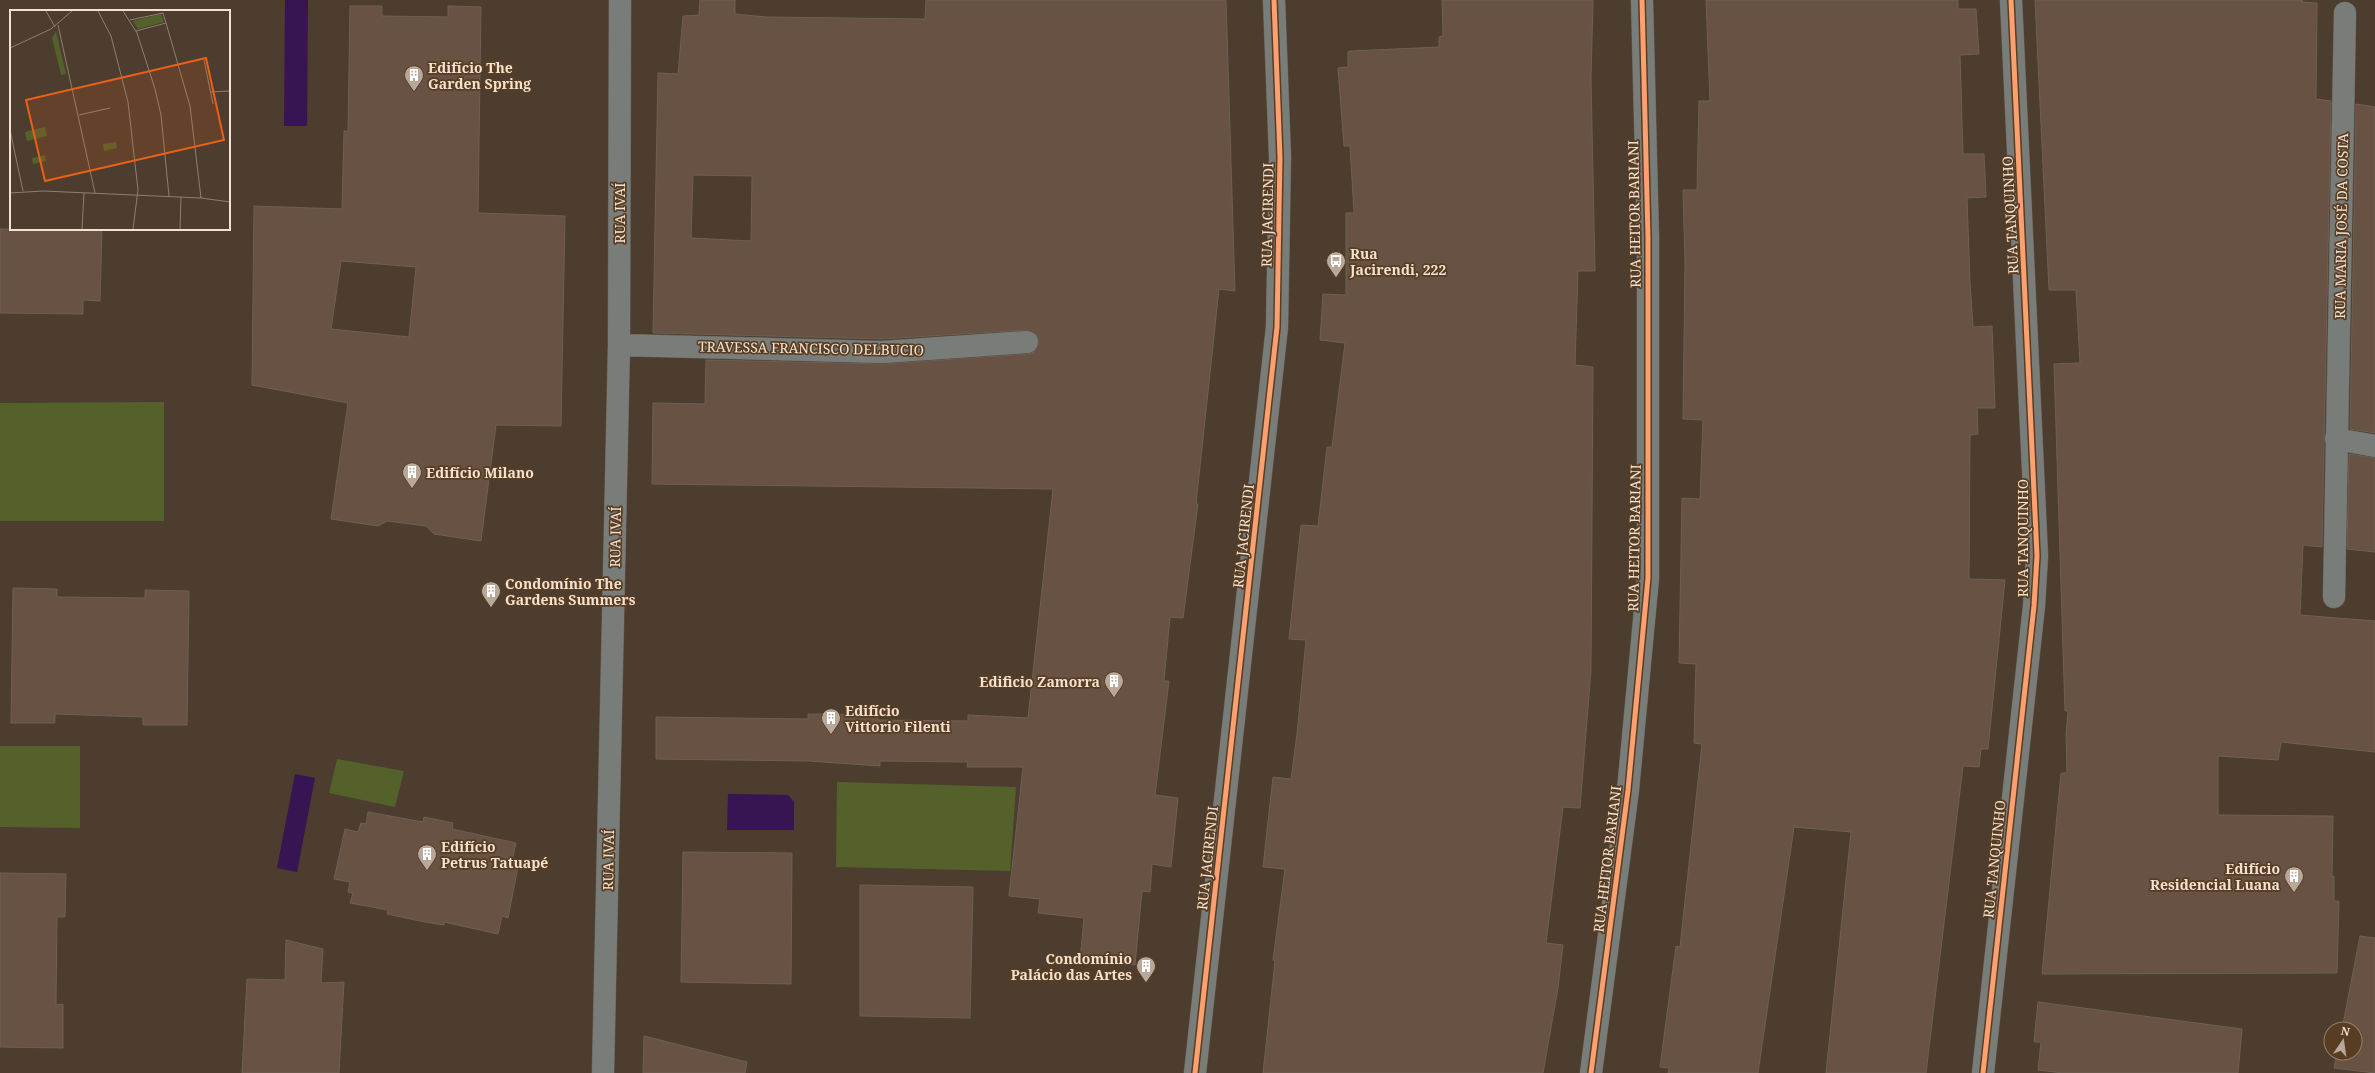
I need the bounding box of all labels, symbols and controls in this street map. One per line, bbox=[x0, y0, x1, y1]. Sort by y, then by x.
inset map bbox=[10, 10, 230, 230]
place label: Edifício The Garden Spring bbox=[428, 58, 531, 93]
building icon: Edifício The Garden Spring bbox=[403, 64, 425, 92]
street label: RUA MARIA JOSÉ DA COSTA bbox=[2330, 133, 2352, 319]
street label: RUA HEITOR BARIANI bbox=[1623, 140, 1645, 288]
street label: RUA TANQUINHO bbox=[1997, 155, 2023, 275]
street label: RUA JACIRENDI bbox=[1257, 163, 1277, 267]
street label: RUA IVAÍ bbox=[610, 183, 629, 243]
place label: Rua Jacirendi, 222 bbox=[1349, 244, 1447, 279]
bus stop icon: Rua Jacirendi, 222 bbox=[1325, 250, 1347, 278]
street label: TRAVESSA FRANCISCO DELBUCIO bbox=[698, 337, 924, 359]
building icon: Edifício Milano bbox=[401, 461, 423, 489]
place label: Edifício Milano bbox=[426, 463, 534, 482]
street label: RUA HEITOR BARIANI bbox=[1623, 464, 1645, 612]
street label: RUA TANQUINHO bbox=[2013, 479, 2032, 597]
street label: RUA JACIRENDI bbox=[1228, 483, 1258, 589]
street label: RUA IVAÍ bbox=[605, 506, 625, 568]
place label: Condomínio The Gardens Summers bbox=[505, 574, 636, 609]
building icon: Condomínio The Gardens Summers bbox=[480, 580, 502, 608]
building icon: Edificio Zamorra bbox=[1103, 670, 1125, 698]
place label: Edificio Zamorra bbox=[979, 672, 1100, 691]
place label: Edifício Vittorio Filenti bbox=[845, 701, 951, 736]
building icon: Edifício Vittorio Filenti bbox=[820, 707, 842, 735]
street label: RUA HEITOR BARIANI bbox=[1589, 785, 1625, 933]
street label: RUA TANQUINHO bbox=[1978, 799, 2010, 919]
street label: RUA JACIRENDI bbox=[1192, 805, 1222, 911]
street label: RUA IVAÍ bbox=[598, 829, 618, 891]
place label: Edifício Petrus Tatuapé bbox=[441, 837, 548, 872]
building icon: Edifício Petrus Tatuapé bbox=[416, 843, 438, 871]
place label: Edifício Residencial Luana bbox=[2150, 859, 2280, 894]
building icon: Edifício Residencial Luana bbox=[2283, 865, 2305, 893]
place label: Condomínio Palácio das Artes bbox=[1011, 949, 1132, 984]
building icon: Condomínio Palácio das Artes bbox=[1135, 955, 1157, 983]
north arrow bbox=[2323, 1021, 2363, 1061]
text: N bbox=[2339, 1022, 2352, 1039]

